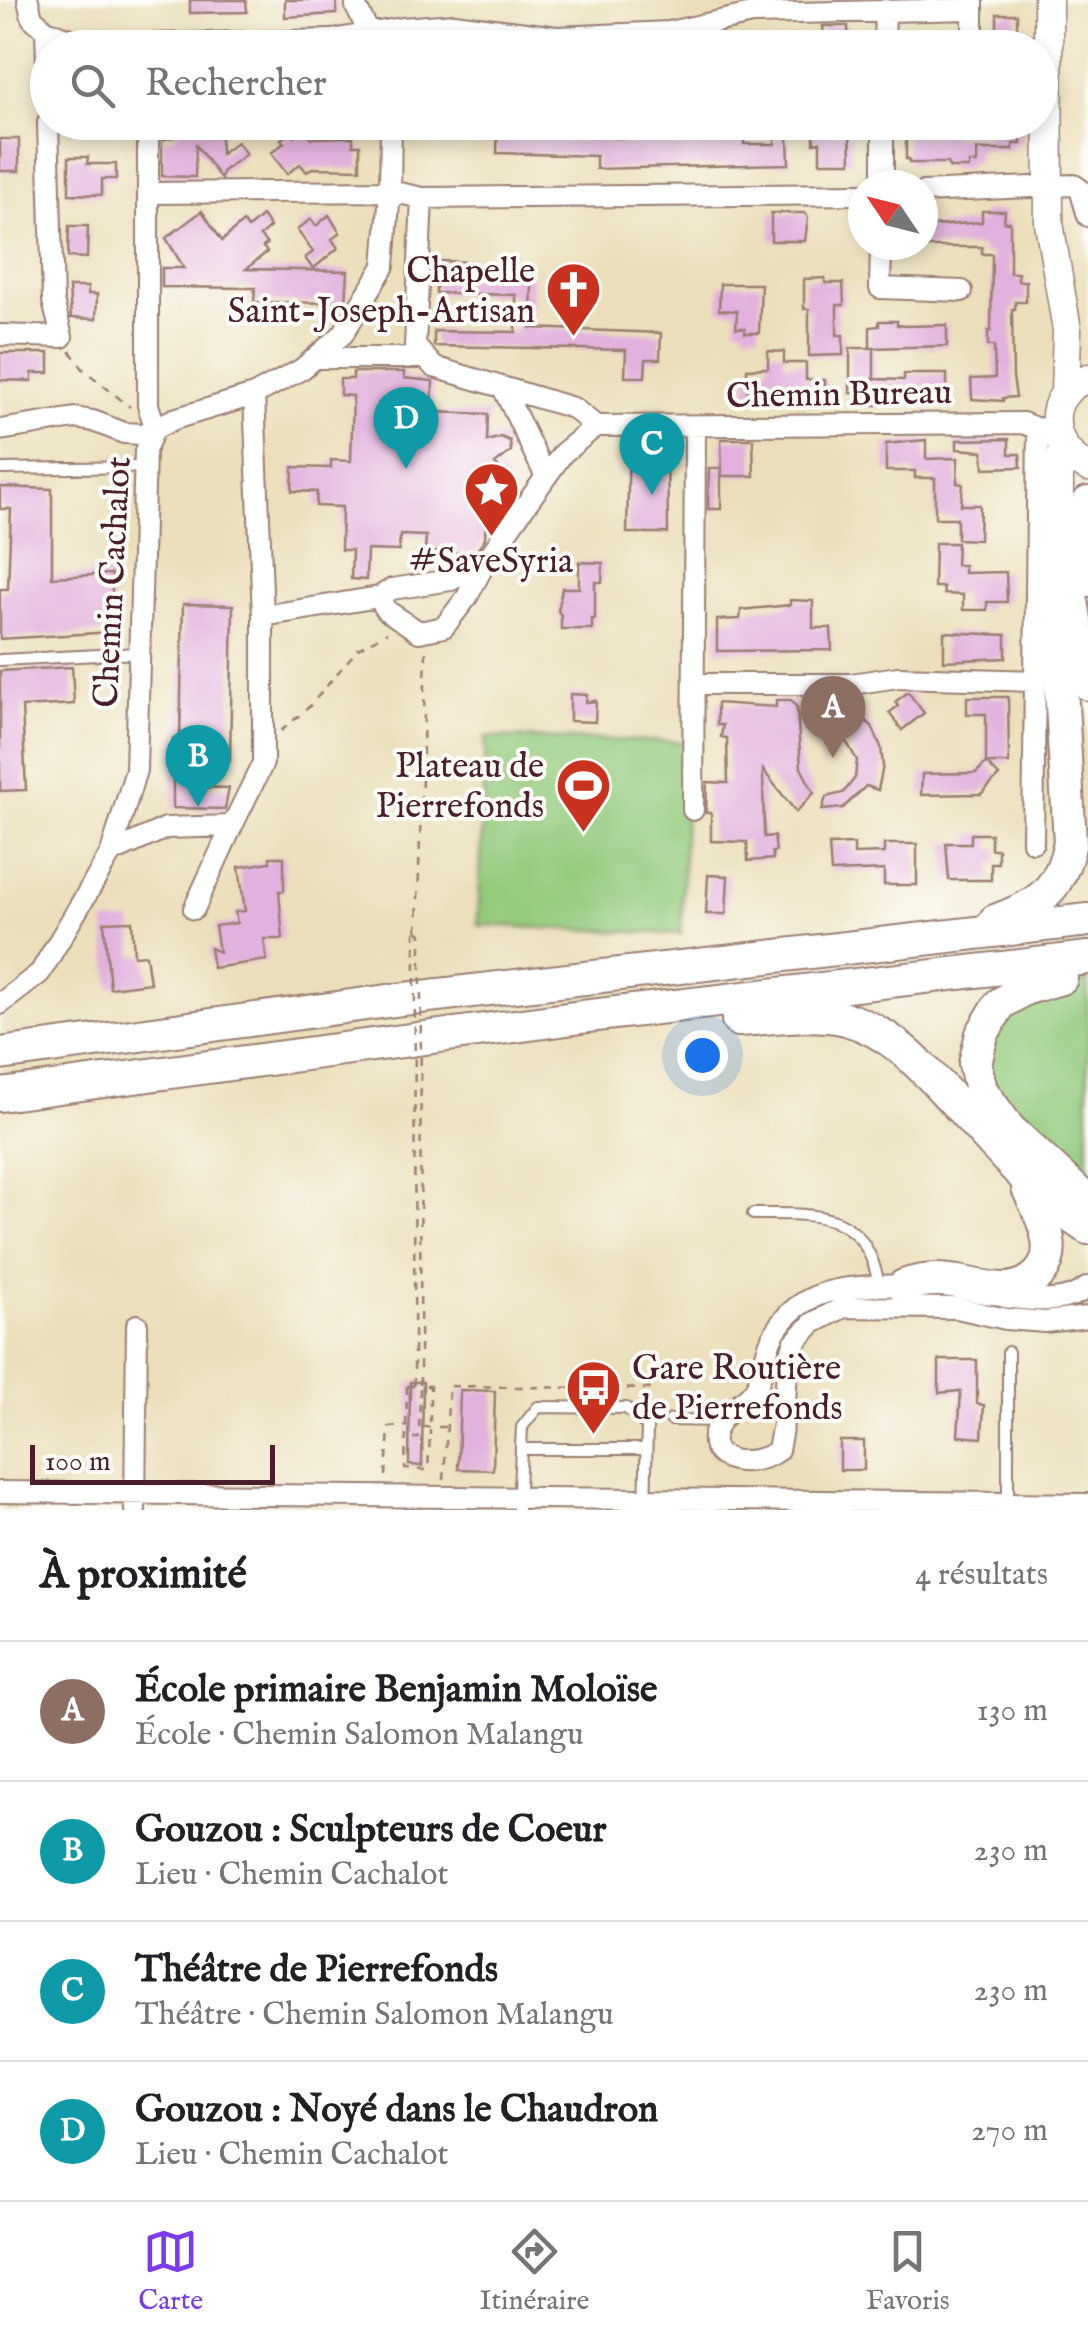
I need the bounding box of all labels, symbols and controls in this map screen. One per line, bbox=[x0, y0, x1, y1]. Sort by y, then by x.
search box bbox=[30, 30, 1058, 140]
icon: search bbox=[65, 58, 120, 113]
text: Rechercher bbox=[145, 61, 327, 109]
north arrow bbox=[848, 170, 938, 260]
place label: Chapelle Saint-Joseph-Artisan bbox=[228, 250, 535, 335]
church icon: Chapelle Saint-Joseph-Artisan bbox=[544, 260, 604, 339]
street label: Chemin Bureau bbox=[726, 371, 952, 420]
pin: D bbox=[374, 386, 438, 469]
pin: C bbox=[620, 412, 684, 495]
street label: Chemin Cachalot bbox=[84, 455, 143, 709]
place icon: #SaveSyria bbox=[461, 459, 521, 538]
place label: #SaveSyria bbox=[409, 540, 574, 585]
pin: A bbox=[800, 676, 866, 758]
pin: B bbox=[166, 724, 230, 807]
place label: Plateau de Pierrefonds bbox=[376, 745, 544, 830]
sports icon: Plateau de Pierrefonds bbox=[553, 755, 613, 834]
your location bbox=[677, 1030, 728, 1081]
place label: Gare Routière de Pierrefonds bbox=[632, 1347, 843, 1432]
bus stop icon: Gare Routière de Pierrefonds bbox=[563, 1357, 623, 1436]
scale bar bbox=[30, 1440, 275, 1484]
text: 100 m bbox=[45, 1445, 111, 1480]
text: À proximité bbox=[40, 1549, 247, 1602]
text: 4 résultats bbox=[915, 1555, 1048, 1596]
text: École primaire Benjamin Moloïse bbox=[135, 1667, 657, 1715]
text: A bbox=[62, 1691, 83, 1732]
text: 130 m bbox=[977, 1691, 1048, 1732]
text: École · Chemin Salomon Malangu bbox=[135, 1715, 584, 1756]
text: Gouzou : Sculpteurs de Coeur bbox=[135, 1807, 607, 1855]
text: B bbox=[62, 1831, 83, 1872]
text: 230 m bbox=[974, 1831, 1048, 1872]
text: Lieu · Chemin Cachalot bbox=[135, 1855, 448, 1896]
text: Théâtre de Pierrefonds bbox=[135, 1947, 498, 1995]
text: C bbox=[61, 1971, 84, 2012]
text: 230 m bbox=[974, 1971, 1048, 2012]
text: Théâtre · Chemin Salomon Malangu bbox=[135, 1995, 614, 2036]
text: Gouzou : Noyé dans le Chaudron bbox=[135, 2087, 658, 2135]
text: D bbox=[60, 2111, 85, 2152]
text: 270 m bbox=[971, 2111, 1048, 2152]
text: Lieu · Chemin Cachalot bbox=[135, 2135, 448, 2176]
tab: Carte bbox=[138, 2224, 203, 2319]
tab: Itinéraire bbox=[480, 2224, 589, 2319]
tab: Favoris bbox=[866, 2224, 950, 2319]

